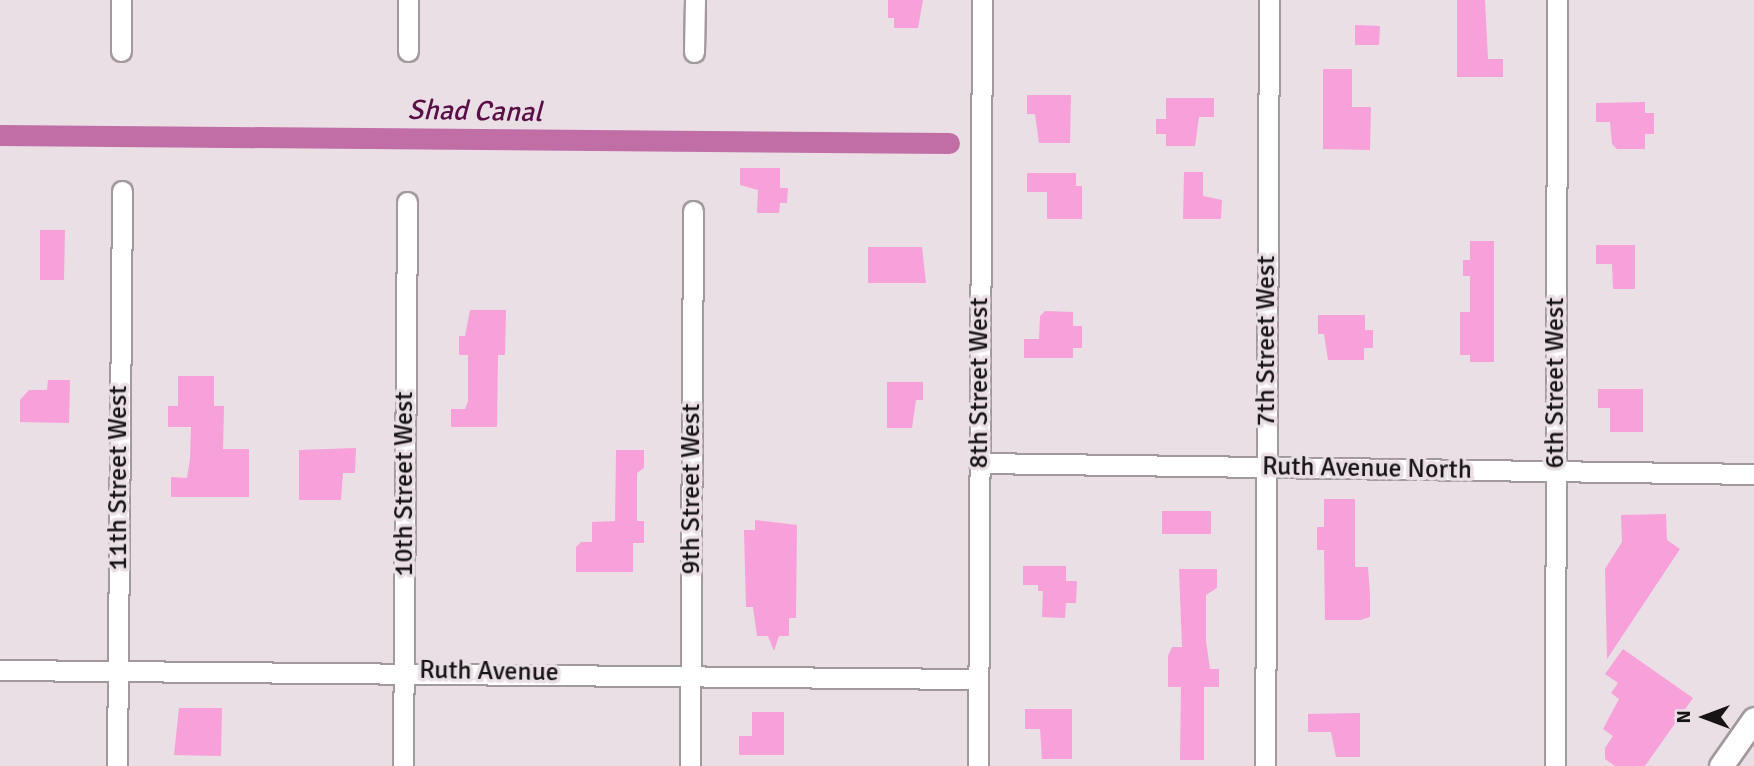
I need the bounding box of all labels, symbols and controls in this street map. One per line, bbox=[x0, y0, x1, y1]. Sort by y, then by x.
water label: Shad Canal bbox=[407, 93, 543, 129]
street label: 7th Street West bbox=[1251, 255, 1283, 427]
street label: 8th Street West bbox=[964, 297, 996, 469]
street label: 6th Street West bbox=[1540, 297, 1572, 469]
street label: 11th Street West bbox=[103, 385, 135, 571]
street label: 10th Street West bbox=[389, 391, 421, 577]
street label: 9th Street West bbox=[676, 403, 708, 575]
street label: Ruth Avenue North bbox=[1262, 452, 1472, 486]
street label: Ruth Avenue bbox=[419, 655, 559, 689]
north arrow bbox=[1670, 682, 1740, 752]
text: N bbox=[1672, 710, 1696, 724]

